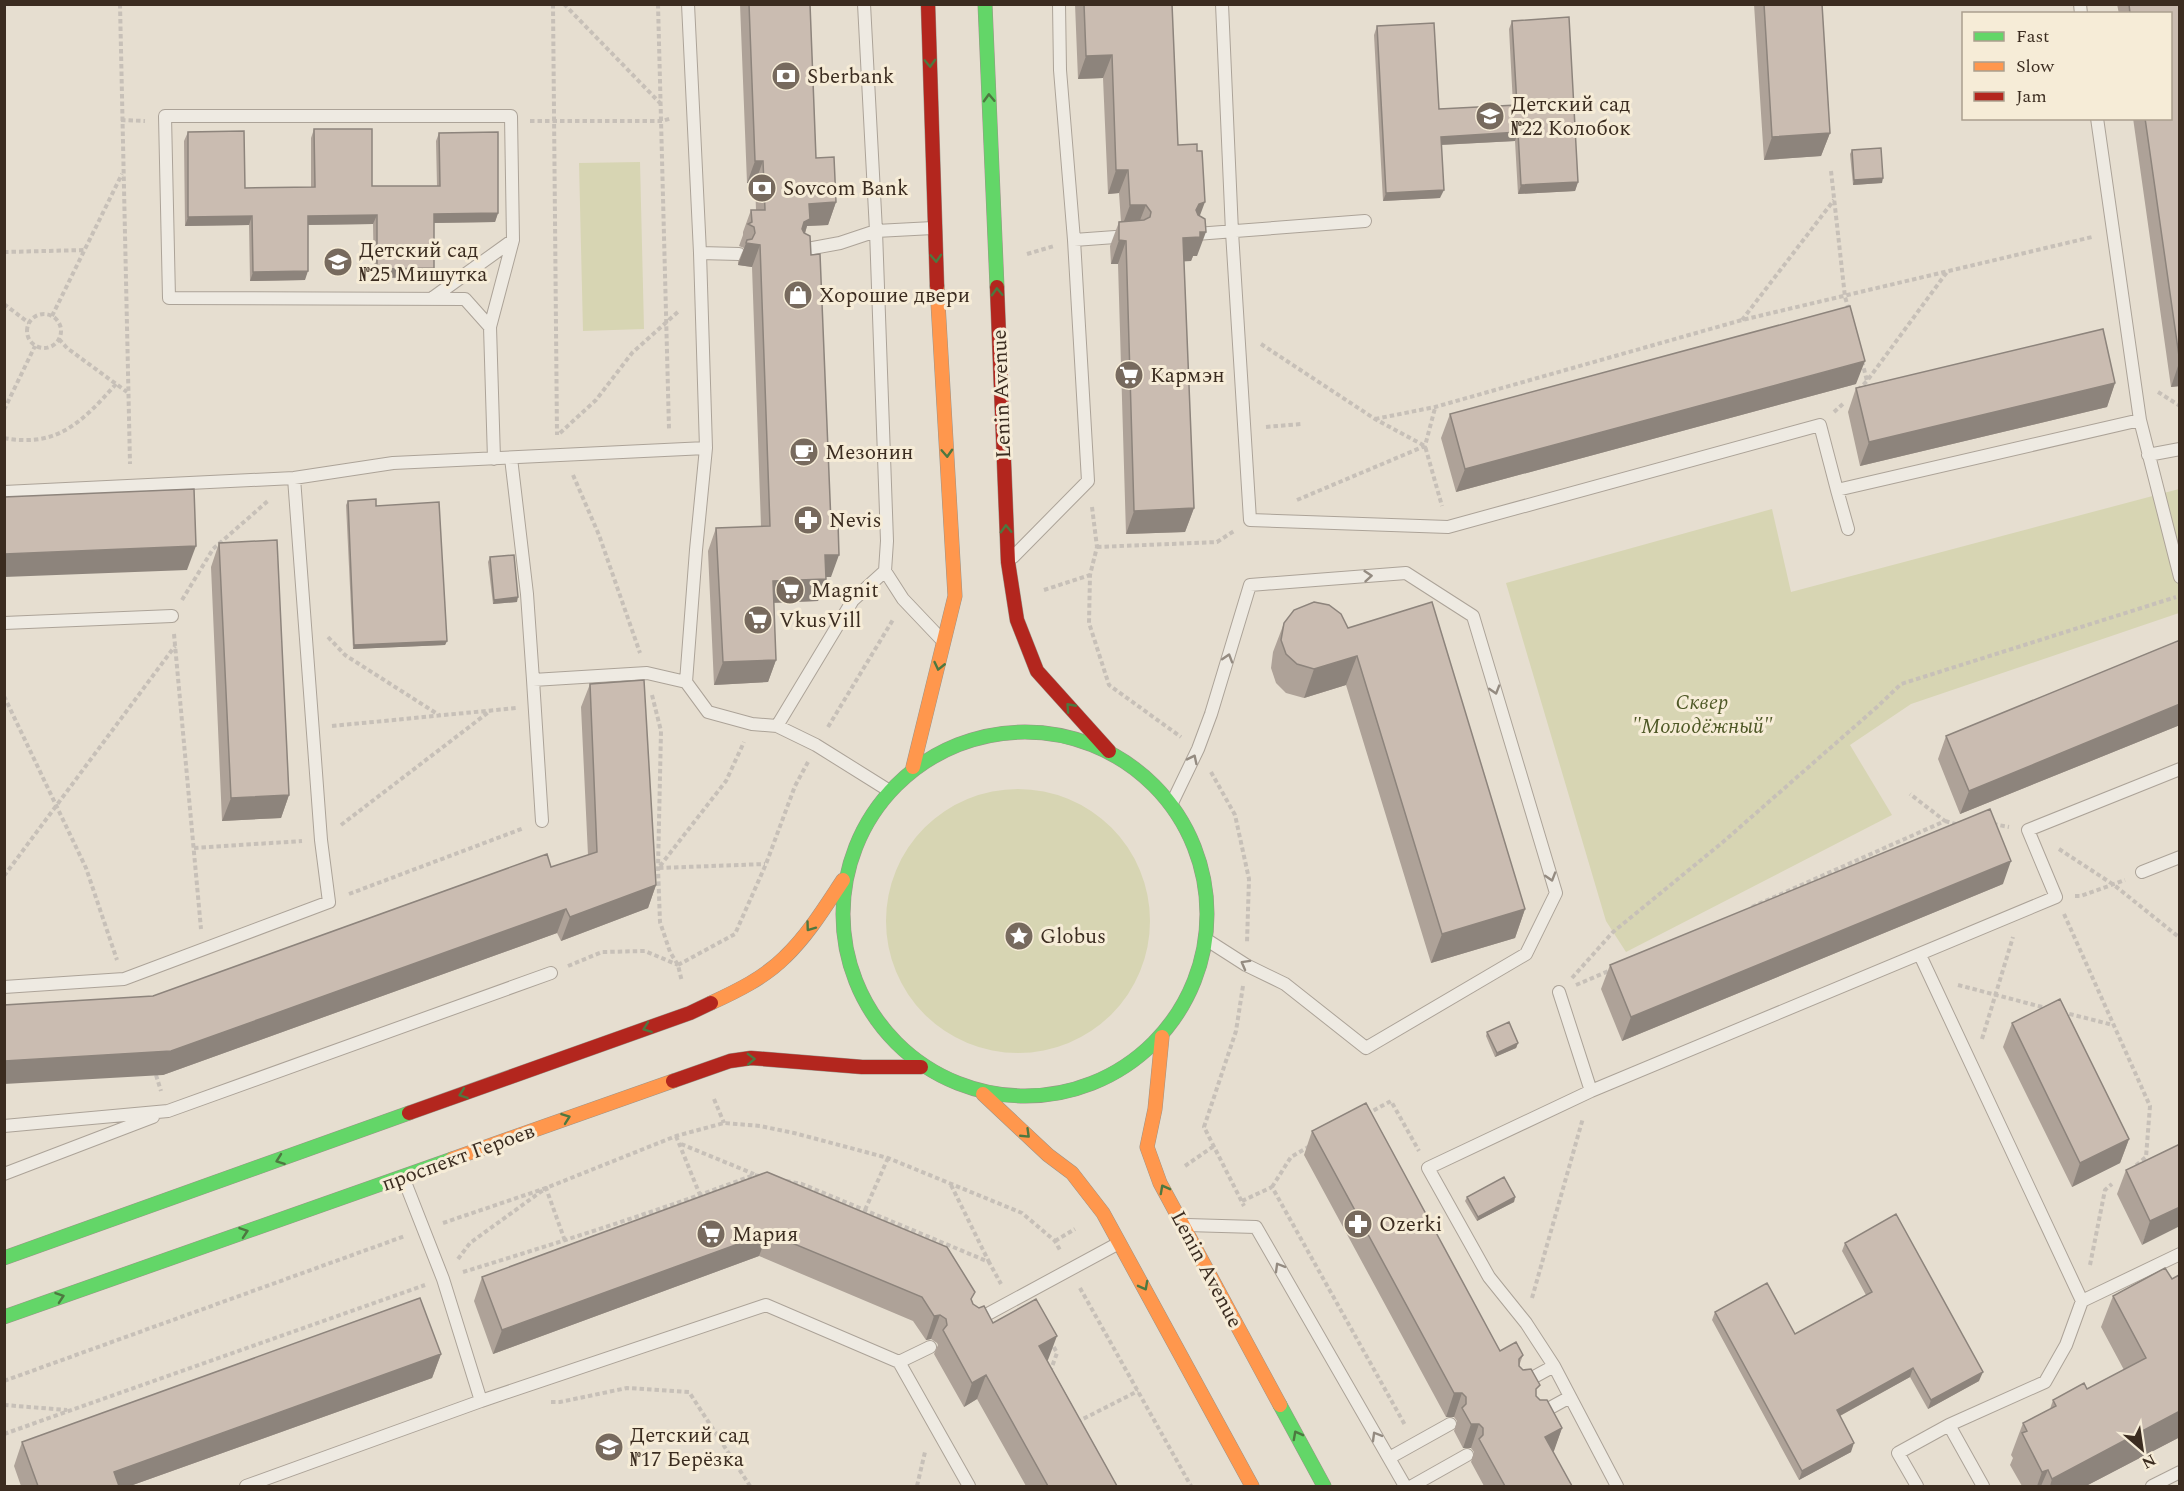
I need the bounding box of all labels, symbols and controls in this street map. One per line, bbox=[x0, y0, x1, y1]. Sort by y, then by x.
legend bbox=[1962, 12, 2172, 120]
text: Fast bbox=[2016, 23, 2049, 50]
text: Slow bbox=[2016, 53, 2055, 80]
one-way arrow bbox=[923, 58, 936, 67]
bank icon: Sberbank bbox=[770, 60, 802, 92]
place label: Sberbank bbox=[807, 61, 895, 93]
text: Jam bbox=[2016, 83, 2047, 110]
place label: Детский сад №22 Колобок bbox=[1511, 89, 1631, 145]
one-way arrow bbox=[982, 93, 995, 102]
school or university icon: Детский сад №22 Колобок bbox=[1474, 100, 1506, 132]
bank icon: Sovcom Bank bbox=[746, 172, 778, 204]
place label: Sovcom Bank bbox=[783, 173, 909, 205]
place label: Детский сад №25 Мишутка bbox=[359, 235, 488, 291]
school or university icon: Детский сад №25 Мишутка bbox=[322, 246, 354, 278]
one-way arrow bbox=[929, 253, 942, 262]
shop icon: Хорошие двери bbox=[782, 279, 814, 311]
place label: Хорошие двери bbox=[819, 280, 970, 312]
one-way arrow bbox=[990, 288, 1003, 297]
street label: Lenin Avenue bbox=[984, 329, 1020, 459]
supermarket icon: Кармэн bbox=[1113, 359, 1145, 391]
place label: Кармэн bbox=[1150, 360, 1225, 392]
cafe icon: Мезонин bbox=[788, 436, 820, 468]
place label: Мезонин bbox=[825, 437, 913, 469]
one-way arrow bbox=[940, 448, 953, 457]
pharmacy icon: Nevis bbox=[792, 504, 824, 536]
place label: Nevis bbox=[829, 505, 882, 537]
one-way arrow bbox=[1000, 525, 1013, 534]
one-way arrow bbox=[1364, 569, 1373, 582]
supermarket icon: Magnit bbox=[774, 574, 806, 606]
place label: Magnit bbox=[811, 575, 879, 607]
supermarket icon: VkusVill bbox=[742, 604, 774, 636]
place label: VkusVill bbox=[779, 605, 861, 637]
one-way arrow bbox=[1221, 653, 1233, 664]
one-way arrow bbox=[933, 661, 946, 671]
one-way arrow bbox=[1488, 684, 1500, 695]
park label: Сквер "Молодёжный" bbox=[1632, 687, 1773, 743]
one-way arrow bbox=[1066, 703, 1077, 714]
one-way arrow bbox=[1186, 755, 1197, 766]
one-way arrow bbox=[1544, 871, 1556, 882]
place icon: Globus bbox=[1003, 920, 1035, 952]
one-way arrow bbox=[806, 921, 817, 932]
place label: Globus bbox=[1040, 921, 1106, 953]
one-way arrow bbox=[1241, 960, 1251, 971]
one-way arrow bbox=[642, 1021, 653, 1033]
one-way arrow bbox=[747, 1053, 756, 1065]
one-way arrow bbox=[459, 1087, 469, 1100]
one-way arrow bbox=[560, 1113, 571, 1126]
street label: проспект Героев bbox=[377, 1115, 539, 1200]
one-way arrow bbox=[1019, 1127, 1029, 1138]
one-way arrow bbox=[275, 1152, 286, 1165]
one-way arrow bbox=[1160, 1185, 1171, 1196]
street label: Lenin Avenue bbox=[1162, 1205, 1251, 1334]
pharmacy icon: Ozerki bbox=[1342, 1208, 1374, 1240]
place label: Ozerki bbox=[1379, 1209, 1442, 1241]
supermarket icon: Мария bbox=[695, 1218, 727, 1250]
place label: Мария bbox=[732, 1219, 798, 1251]
one-way arrow bbox=[238, 1227, 248, 1240]
one-way arrow bbox=[1274, 1263, 1286, 1273]
one-way arrow bbox=[1137, 1280, 1148, 1290]
one-way arrow bbox=[54, 1292, 65, 1305]
north arrow bbox=[2112, 1419, 2172, 1479]
place label: Детский сад №17 Берёзка bbox=[630, 1420, 750, 1476]
one-way arrow bbox=[1292, 1430, 1304, 1441]
school or university icon: Детский сад №17 Берёзка bbox=[593, 1431, 625, 1463]
one-way arrow bbox=[1372, 1432, 1383, 1442]
text: N bbox=[2137, 1448, 2160, 1475]

